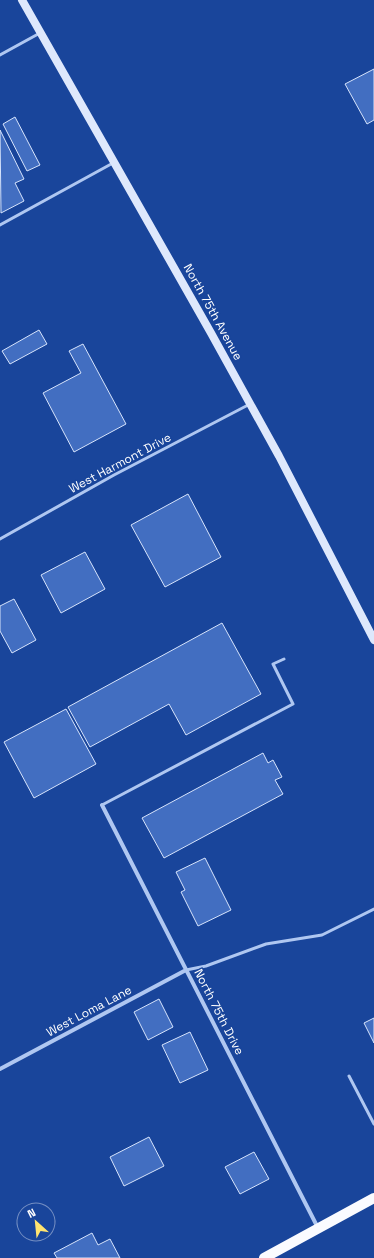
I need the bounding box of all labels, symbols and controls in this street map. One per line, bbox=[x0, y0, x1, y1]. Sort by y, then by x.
street label: North 75th Avenue bbox=[180, 261, 246, 363]
street label: West Harmont Drive bbox=[66, 429, 174, 497]
street label: North 75th Drive bbox=[190, 966, 248, 1058]
street label: West Loma Lane bbox=[44, 982, 134, 1040]
north arrow bbox=[16, 1202, 56, 1242]
text: N bbox=[25, 1205, 38, 1221]

